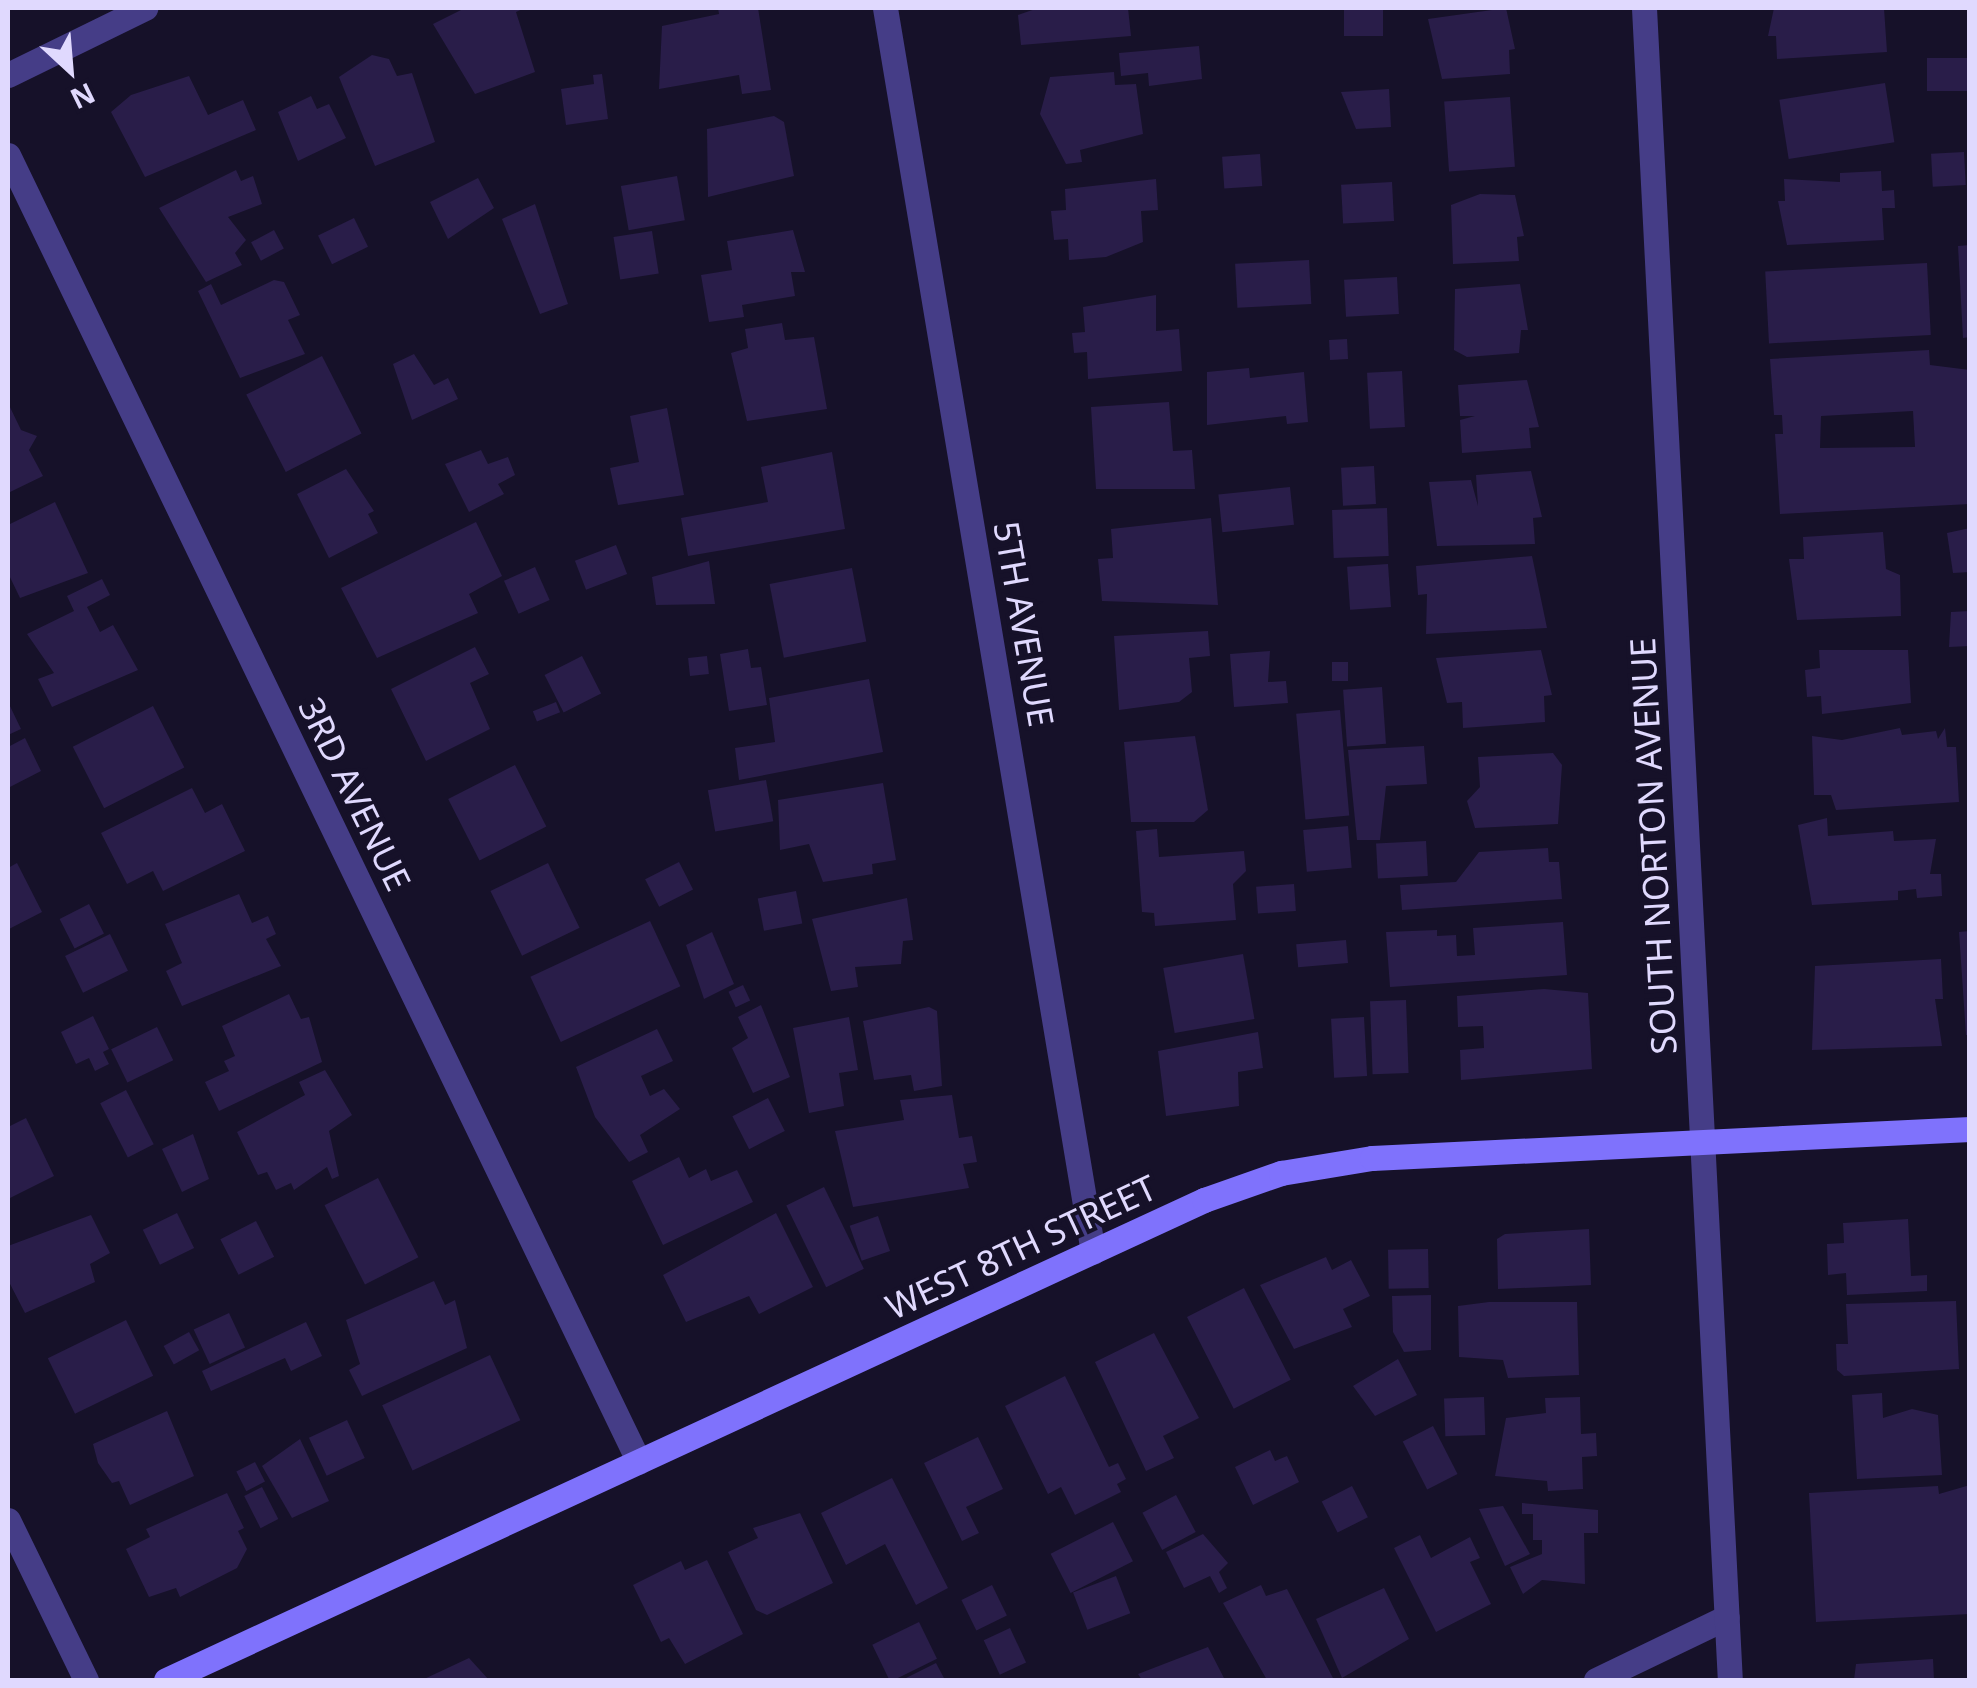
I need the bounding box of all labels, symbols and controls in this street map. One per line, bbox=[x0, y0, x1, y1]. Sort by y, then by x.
north arrow bbox=[20, 20, 120, 120]
text: N bbox=[65, 75, 102, 119]
street label: 5TH AVENUE bbox=[985, 518, 1063, 730]
street label: SOUTH NORTON AVENUE bbox=[1621, 637, 1685, 1055]
street label: 3RD AVENUE bbox=[290, 691, 420, 897]
street label: WEST 8TH STREET bbox=[879, 1166, 1163, 1328]

